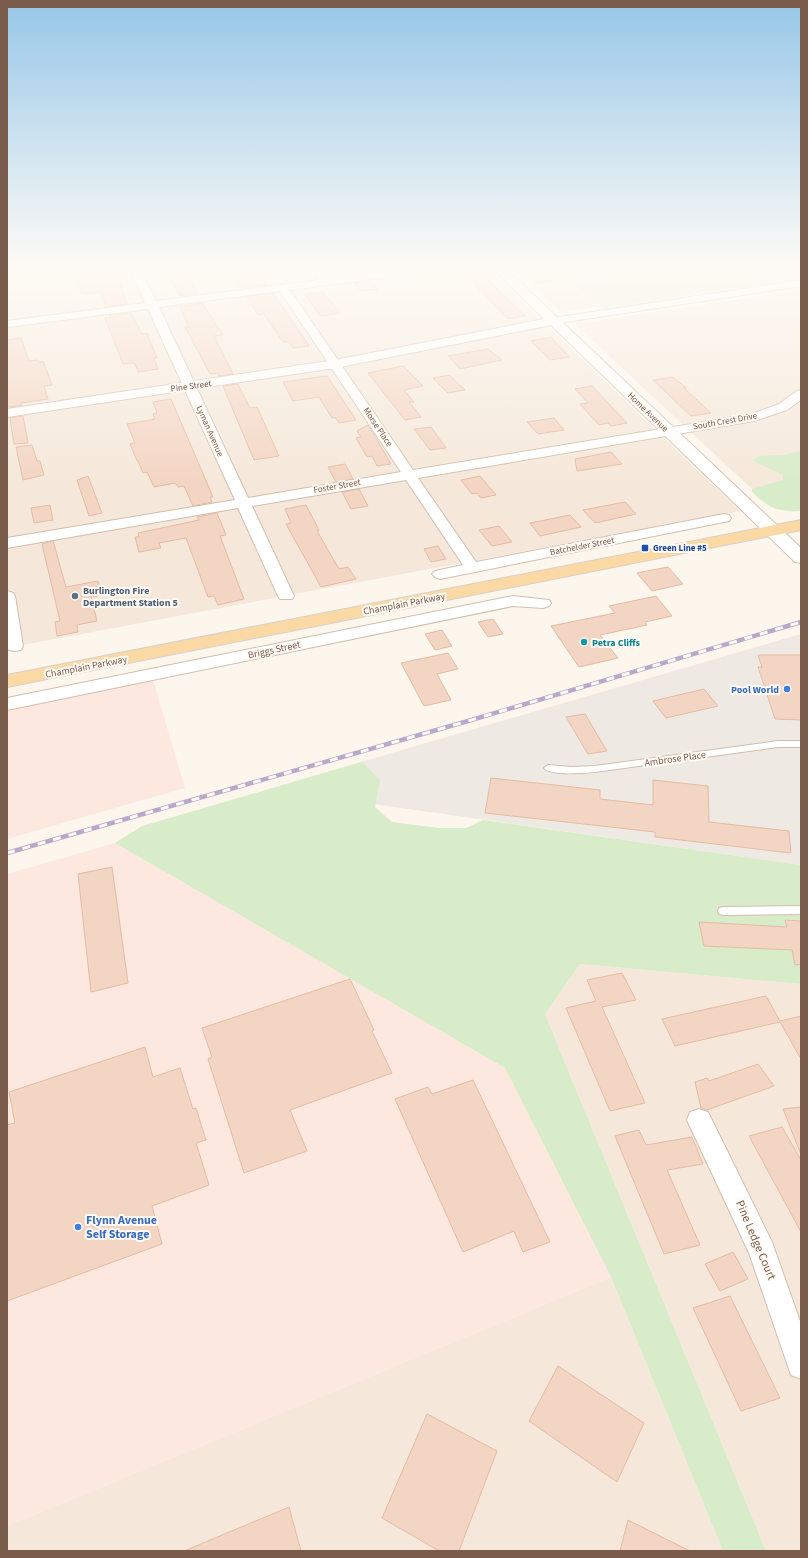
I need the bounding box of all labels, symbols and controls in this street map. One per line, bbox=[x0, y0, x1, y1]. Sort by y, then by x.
street label: Pine Street bbox=[170, 377, 212, 396]
street label: Home Avenue bbox=[624, 390, 671, 436]
street label: Lyman Avenue bbox=[192, 404, 227, 459]
street label: Morse Place bbox=[360, 405, 396, 450]
street label: South Crest Drive bbox=[692, 409, 759, 434]
street label: Foster Street bbox=[312, 476, 362, 497]
street label: Batchelder Street bbox=[549, 534, 615, 559]
place label: Green Line #5 bbox=[653, 542, 707, 555]
marker: Green Line #5 bbox=[640, 543, 650, 553]
place label: Burlington Fire Department Station 5 bbox=[83, 584, 178, 610]
street label: Champlain Parkway bbox=[362, 589, 447, 619]
marker: Burlington Fire Department Station 5 bbox=[70, 591, 80, 601]
place label: Petra Cliffs bbox=[592, 636, 641, 650]
street label: Briggs Street bbox=[247, 637, 302, 662]
marker: Petra Cliffs bbox=[579, 637, 589, 647]
street label: Champlain Parkway bbox=[44, 652, 129, 682]
place label: Pool World bbox=[731, 683, 779, 697]
marker: Pool World bbox=[782, 684, 792, 694]
street label: Ambrose Place bbox=[644, 748, 707, 770]
street label: Pine Ledge Court bbox=[731, 1198, 780, 1283]
place label: Flynn Avenue Self Storage bbox=[86, 1212, 157, 1243]
marker: Flynn Avenue Self Storage bbox=[73, 1222, 83, 1232]

